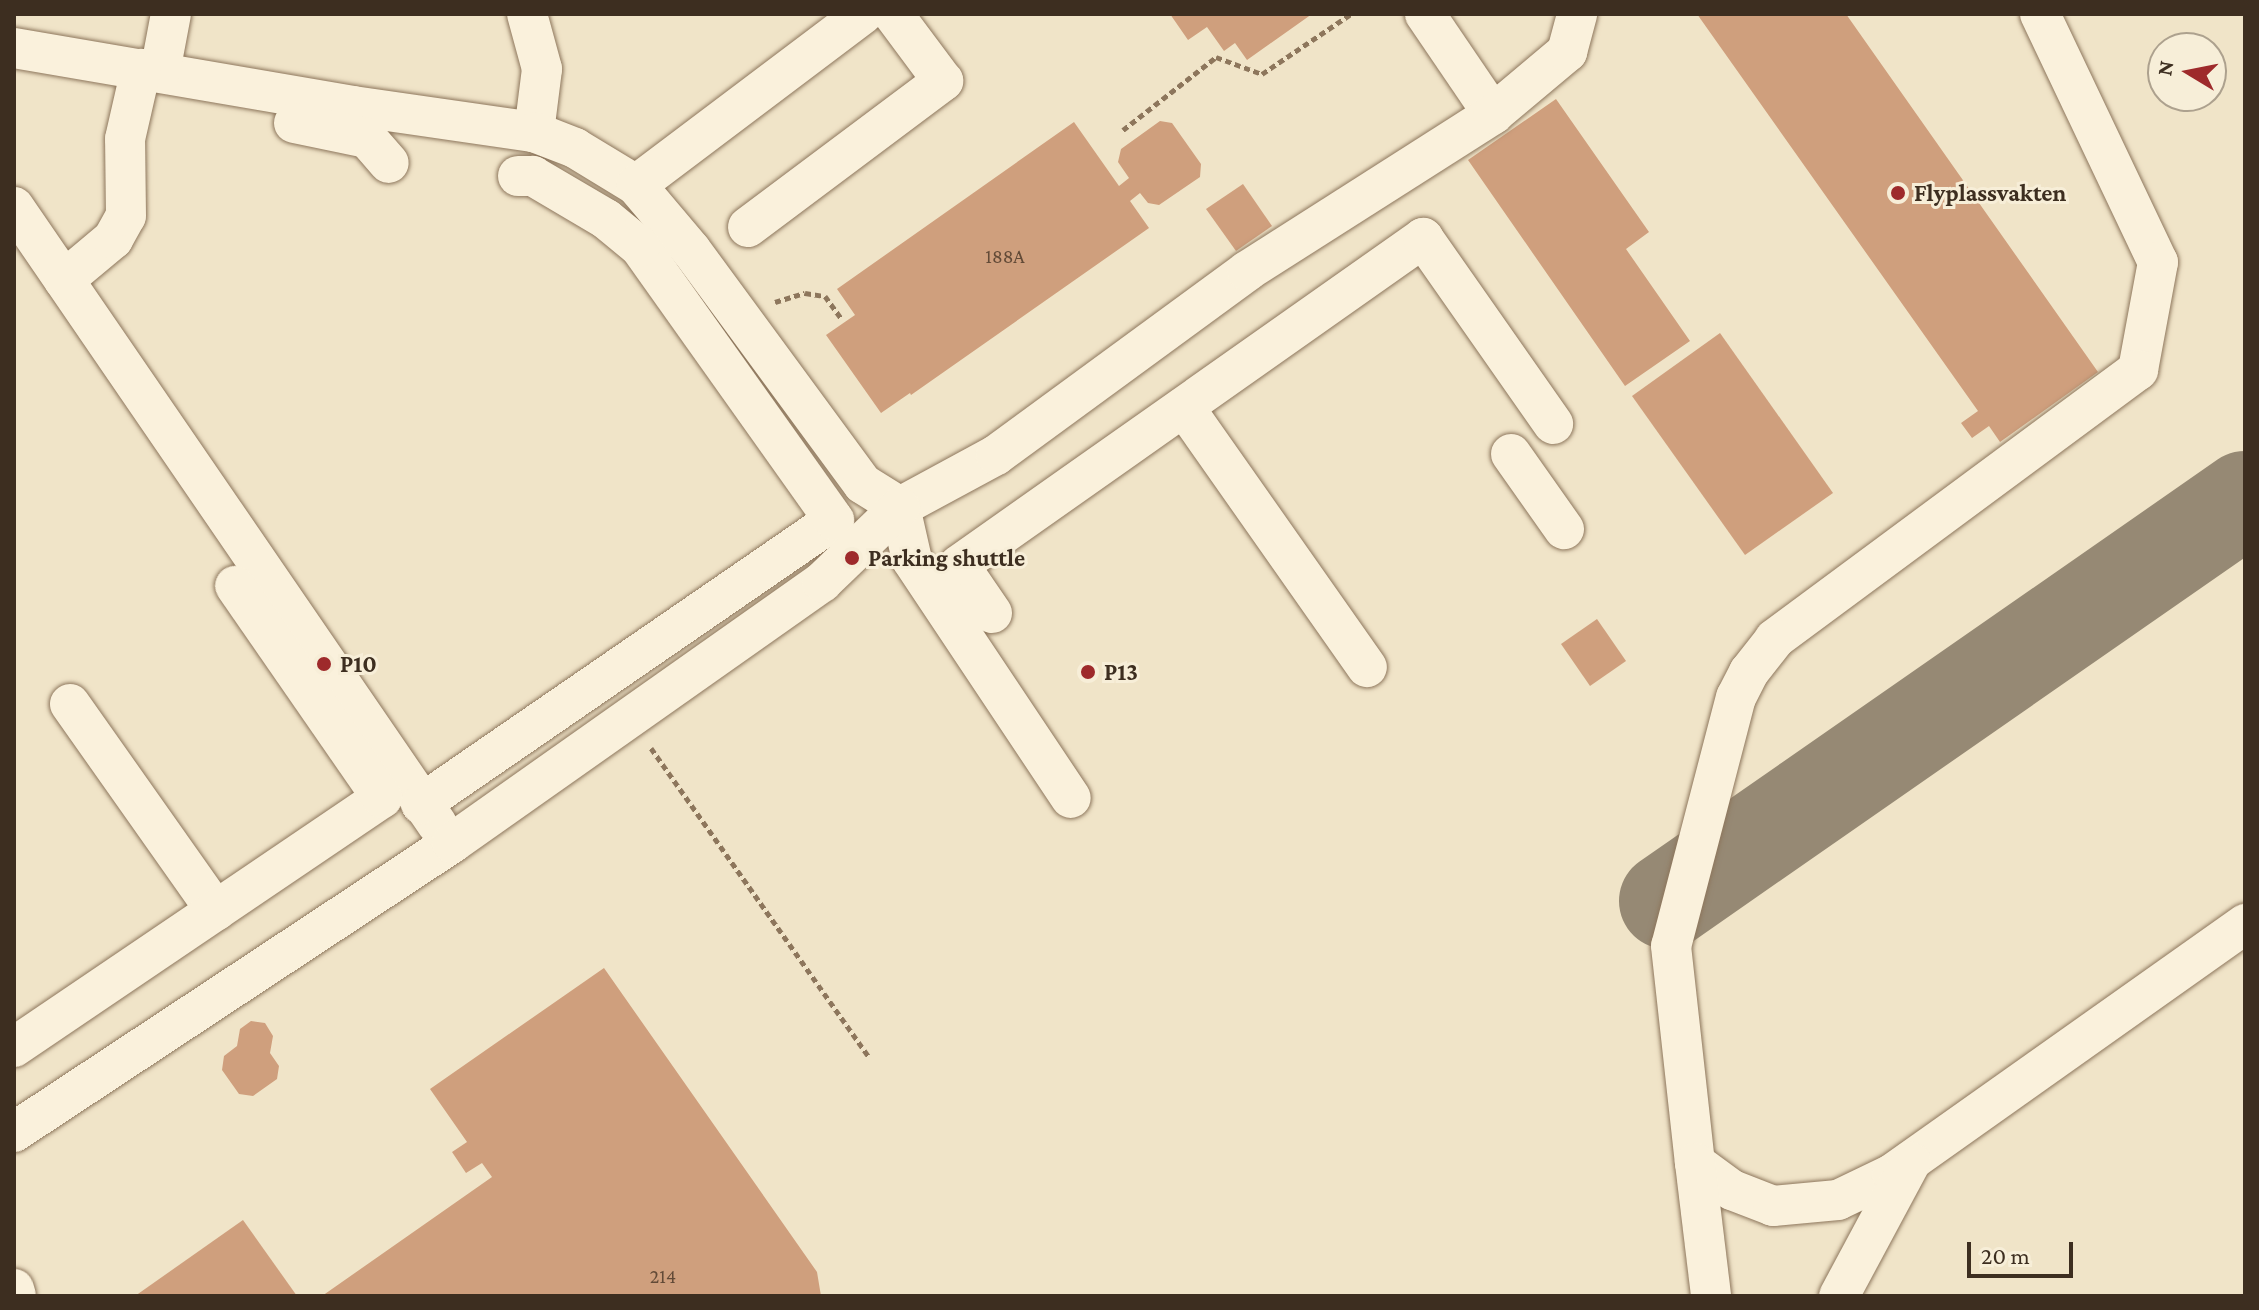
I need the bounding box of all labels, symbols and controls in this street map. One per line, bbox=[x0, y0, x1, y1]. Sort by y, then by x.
north arrow bbox=[2147, 32, 2227, 112]
text: N bbox=[2151, 59, 2178, 78]
place label: Flyplassvakten bbox=[1914, 179, 2066, 207]
marker: Flyplassvakten bbox=[1889, 184, 1907, 202]
house number: 188A bbox=[985, 244, 1025, 268]
place label: Parking shuttle bbox=[868, 544, 1025, 572]
marker: Parking shuttle bbox=[843, 549, 861, 567]
place label: P10 bbox=[340, 650, 377, 678]
marker: P10 bbox=[315, 655, 333, 673]
place label: P13 bbox=[1104, 658, 1138, 686]
marker: P13 bbox=[1079, 663, 1097, 681]
scale bar bbox=[1971, 1226, 2077, 1276]
text: 20 m bbox=[1981, 1242, 2030, 1269]
house number: 214 bbox=[650, 1264, 676, 1288]

